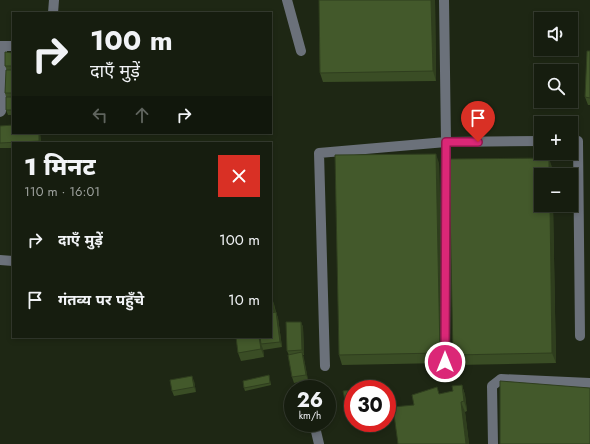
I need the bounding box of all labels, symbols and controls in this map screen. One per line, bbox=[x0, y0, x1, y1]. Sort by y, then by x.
map controls bbox=[534, 12, 578, 212]
button: sound bbox=[534, 12, 578, 56]
text: 100 m bbox=[90, 20, 173, 61]
icon: right bbox=[24, 28, 76, 80]
text: दाएँ मुड़ें bbox=[90, 58, 140, 84]
button: search bbox=[534, 64, 578, 108]
pin bbox=[461, 101, 495, 142]
icon: left bbox=[89, 104, 111, 126]
icon: ahead bbox=[131, 104, 153, 126]
icon: right bbox=[173, 104, 195, 126]
icon: arrive bbox=[467, 107, 489, 129]
button: + bbox=[534, 116, 578, 160]
text: 1 मिनट bbox=[24, 149, 96, 184]
button: close bbox=[218, 155, 260, 197]
button: − bbox=[534, 168, 578, 212]
text: 110 m · 16:01 bbox=[24, 182, 100, 201]
icon: right bbox=[24, 229, 46, 251]
text: दाएँ मुड़ें bbox=[58, 229, 103, 251]
text: 100 m bbox=[219, 229, 260, 251]
icon: arrive bbox=[24, 289, 46, 311]
text: गंतव्य पर पहुँचे bbox=[58, 289, 144, 311]
text: 10 m bbox=[228, 289, 260, 311]
position arrow bbox=[424, 341, 466, 383]
speed limit sign: 30 bbox=[344, 380, 396, 432]
text: 26 bbox=[297, 386, 323, 415]
text: km/h bbox=[299, 408, 321, 423]

